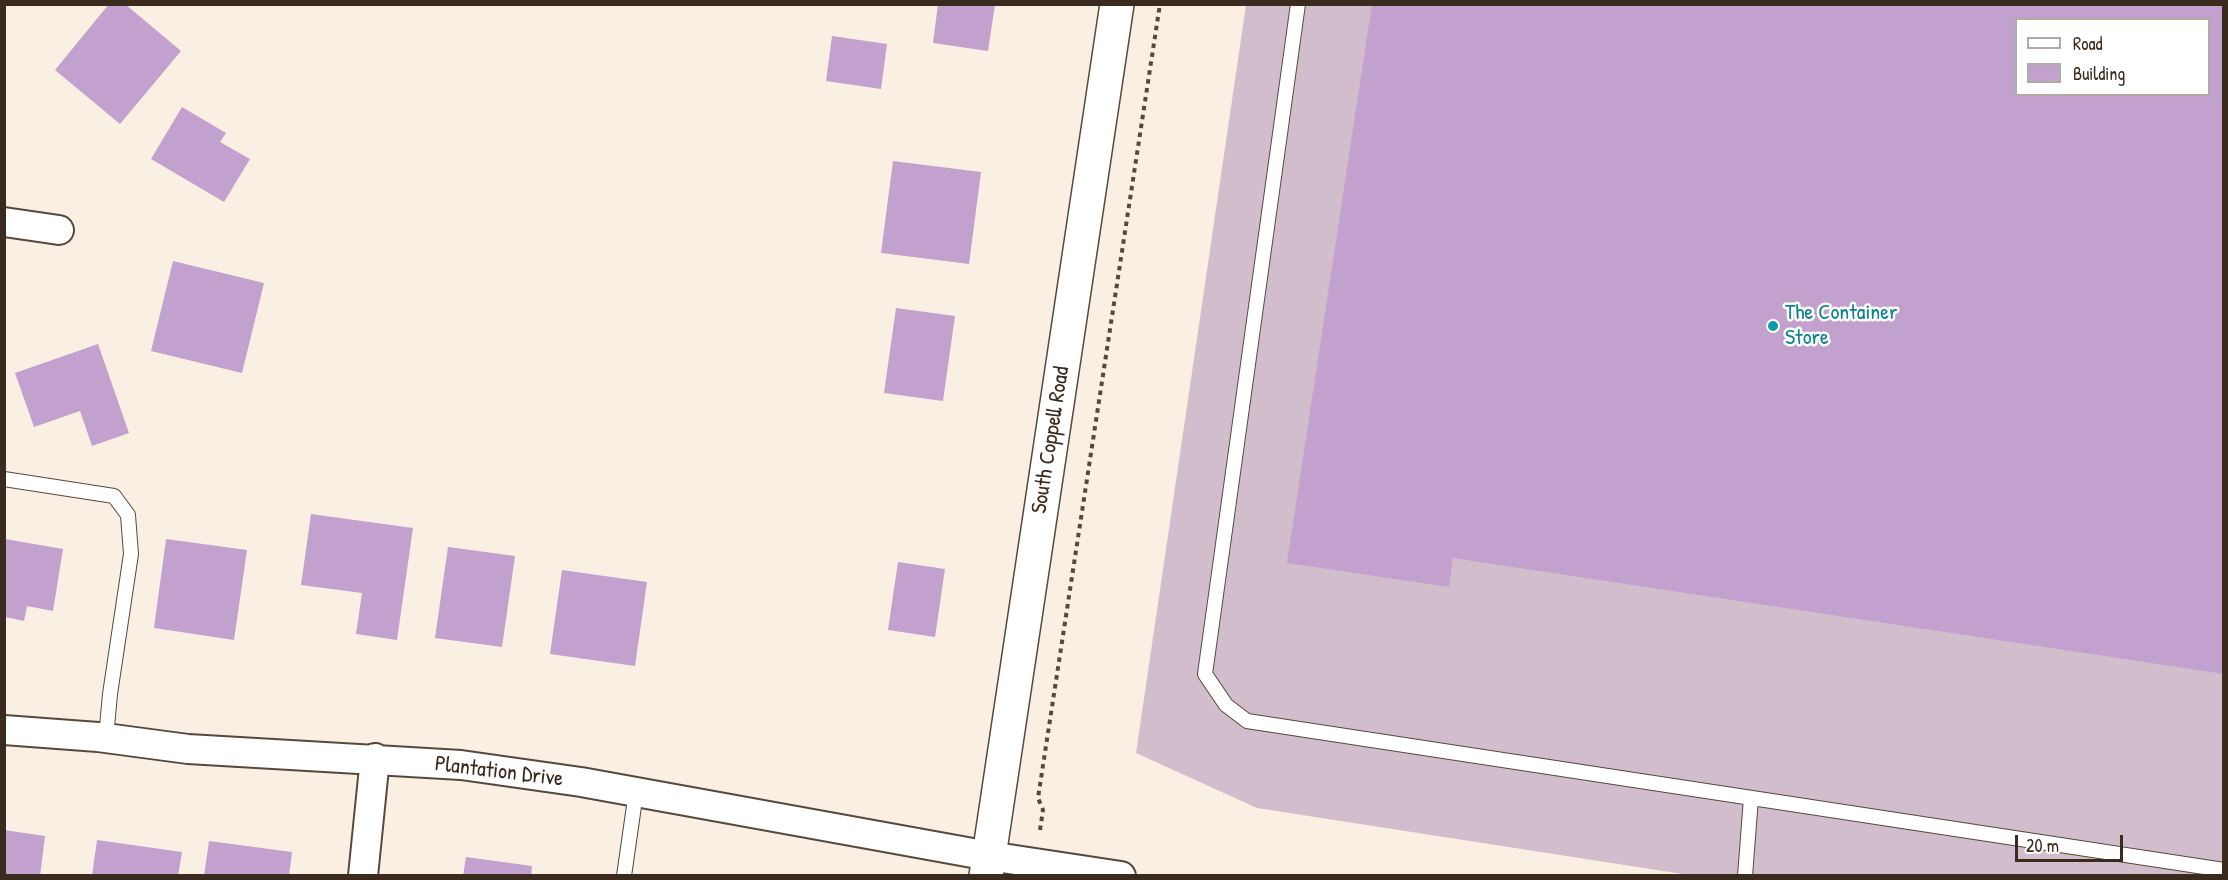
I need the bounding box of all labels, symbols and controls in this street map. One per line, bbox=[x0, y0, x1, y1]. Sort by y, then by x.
legend bbox=[2015, 18, 2210, 96]
text: Road bbox=[2073, 31, 2103, 56]
text: Building bbox=[2073, 61, 2125, 86]
place label: The Container Store bbox=[1785, 300, 1898, 352]
marker: The Container Store bbox=[1766, 319, 1780, 333]
street label: South Coppell Road bbox=[1026, 364, 1076, 516]
street label: Plantation Drive bbox=[433, 751, 565, 793]
scale bar bbox=[2018, 823, 2126, 861]
text: 20 m bbox=[2026, 833, 2059, 858]

